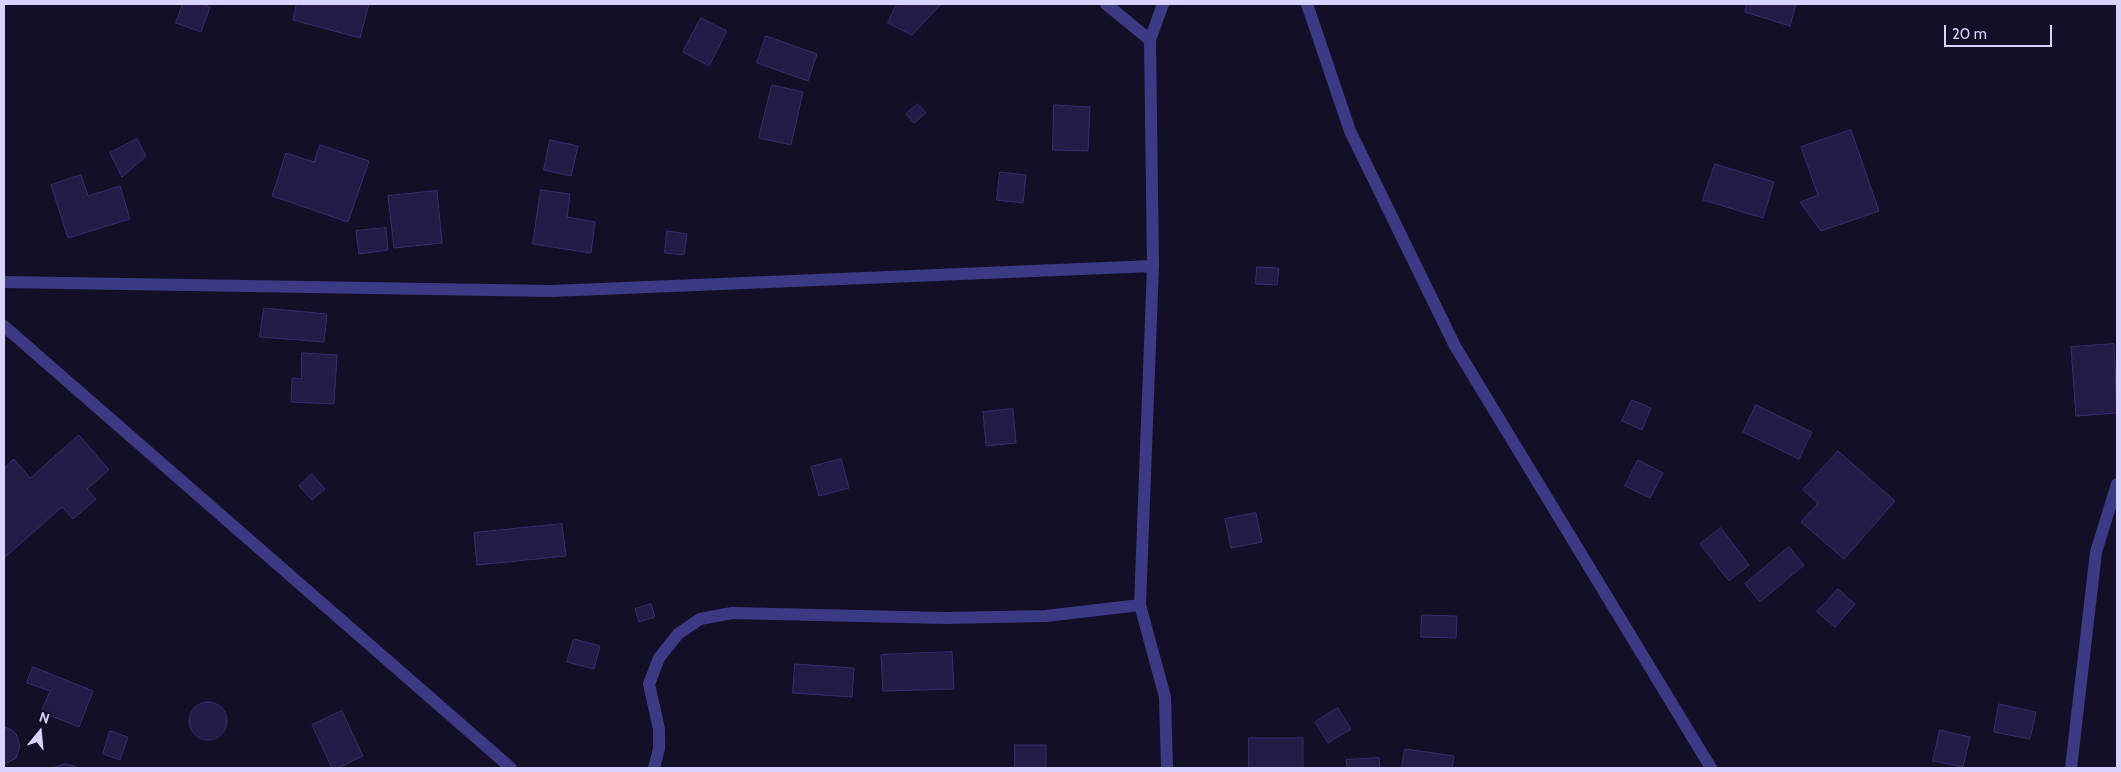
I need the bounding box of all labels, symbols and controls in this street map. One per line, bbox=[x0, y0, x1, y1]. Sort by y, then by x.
scale bar bbox=[1946, 15, 2054, 47]
text: 20 m bbox=[1952, 25, 1987, 43]
north arrow bbox=[15, 707, 65, 757]
text: N bbox=[37, 708, 52, 728]

